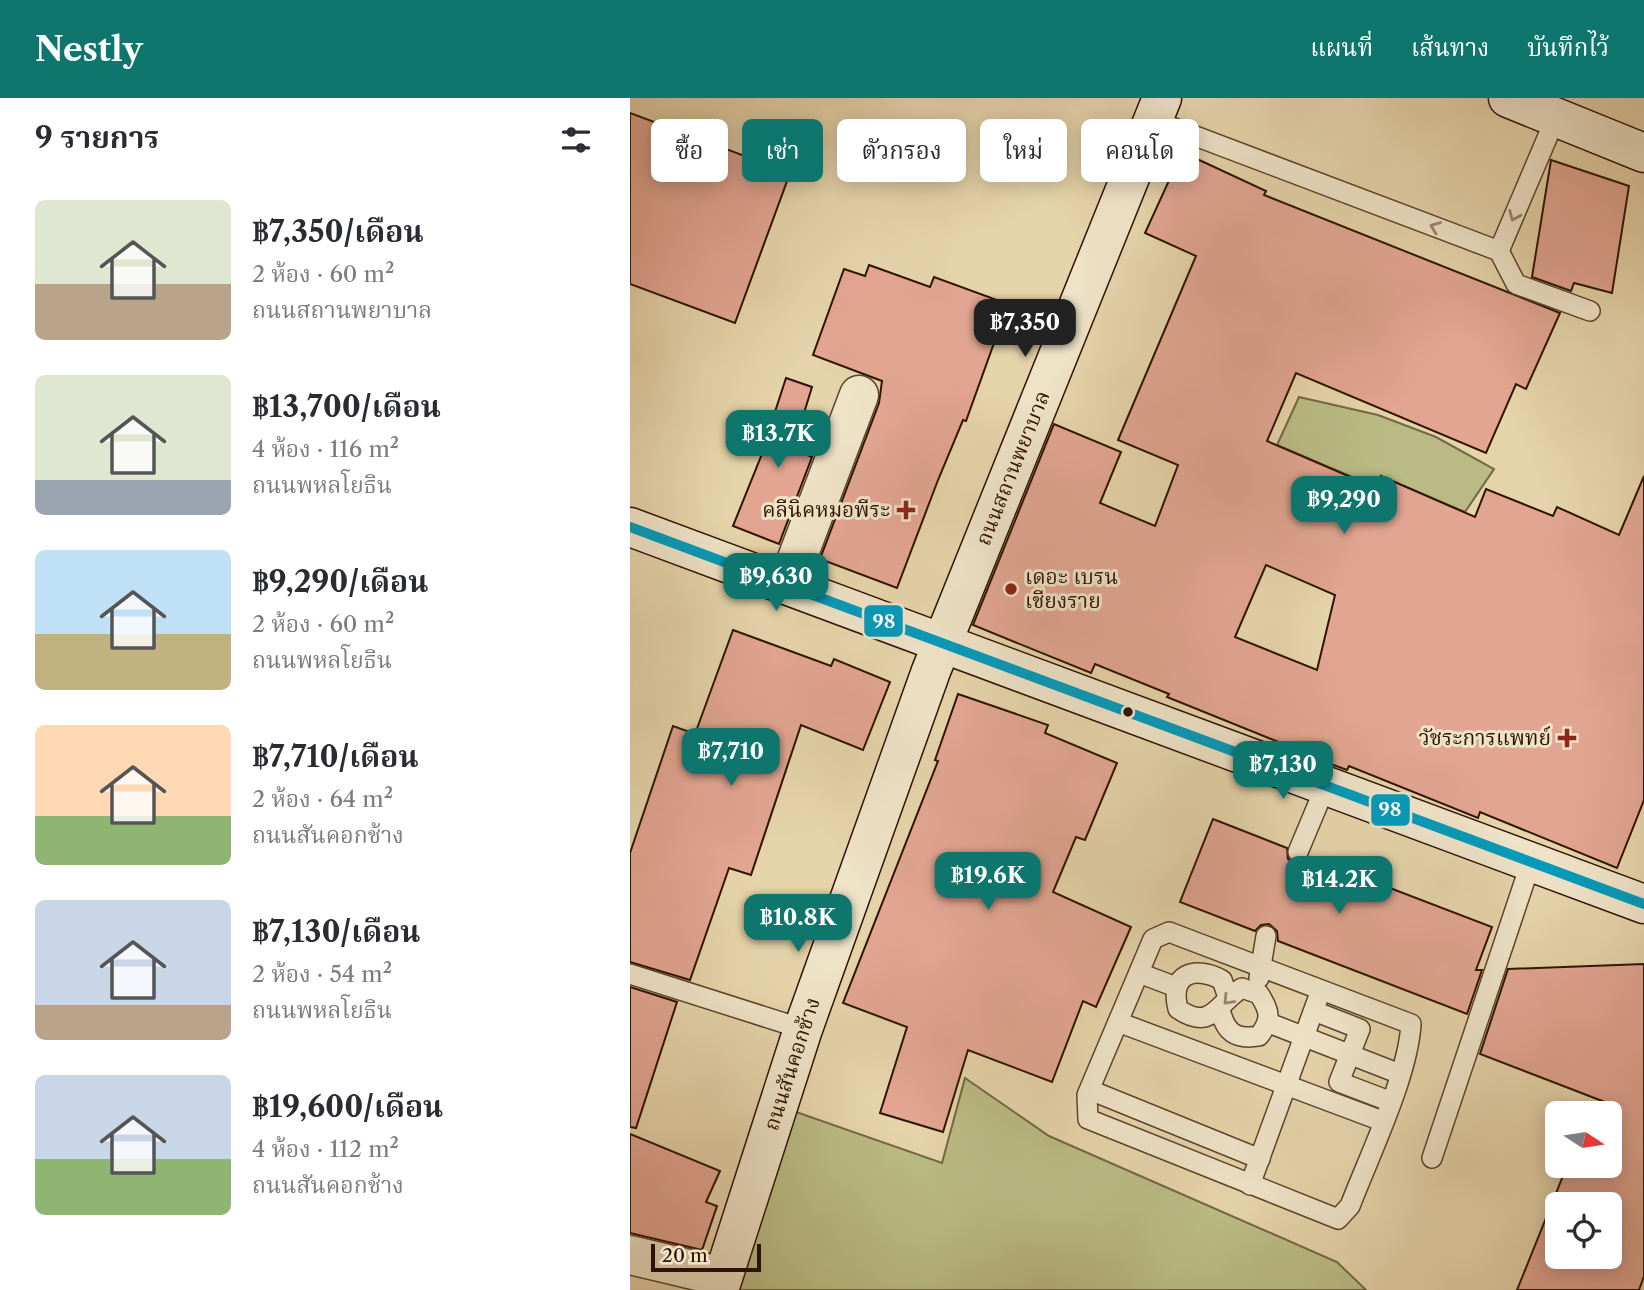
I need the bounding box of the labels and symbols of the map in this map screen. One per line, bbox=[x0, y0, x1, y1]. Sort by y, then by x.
one-way arrow bbox=[1508, 209, 1522, 221]
one-way arrow bbox=[1430, 222, 1442, 236]
pin: ฿7,350 bbox=[968, 300, 1082, 359]
street label: ถนนสถานพยาบาล bbox=[970, 387, 1055, 549]
pin: ฿13.7K bbox=[721, 410, 835, 470]
pin: ฿9,290 bbox=[1287, 476, 1401, 536]
place label: คลีนิคหมอพีระ bbox=[762, 497, 890, 522]
marker: คลีนิคหมอพีระ bbox=[896, 500, 916, 520]
pin: ฿9,630 bbox=[719, 554, 833, 613]
place label: เดอะ เบรน เชียงราย bbox=[1025, 564, 1118, 613]
marker: เดอะ เบรน เชียงราย bbox=[1003, 581, 1019, 597]
line badge: 98 bbox=[863, 604, 904, 638]
text: 98 bbox=[872, 610, 896, 633]
unlabelled marker bbox=[1121, 705, 1135, 719]
place label: วัชระการแพทย์ bbox=[1419, 725, 1551, 750]
pin: ฿7,710 bbox=[674, 728, 788, 788]
marker: วัชระการแพทย์ bbox=[1557, 728, 1577, 748]
pin: ฿7,130 bbox=[1226, 742, 1340, 801]
line badge: 98 bbox=[1370, 793, 1411, 827]
text: 98 bbox=[1378, 798, 1402, 821]
pin: ฿19.6K bbox=[931, 852, 1045, 912]
pin: ฿14.2K bbox=[1282, 856, 1396, 916]
pin: ฿10.8K bbox=[741, 894, 855, 954]
one-way arrow bbox=[1224, 992, 1237, 1005]
street label: ถนนสันคอกช้าง bbox=[758, 994, 825, 1134]
north arrow bbox=[1545, 1101, 1622, 1178]
scale bar bbox=[651, 1241, 761, 1273]

